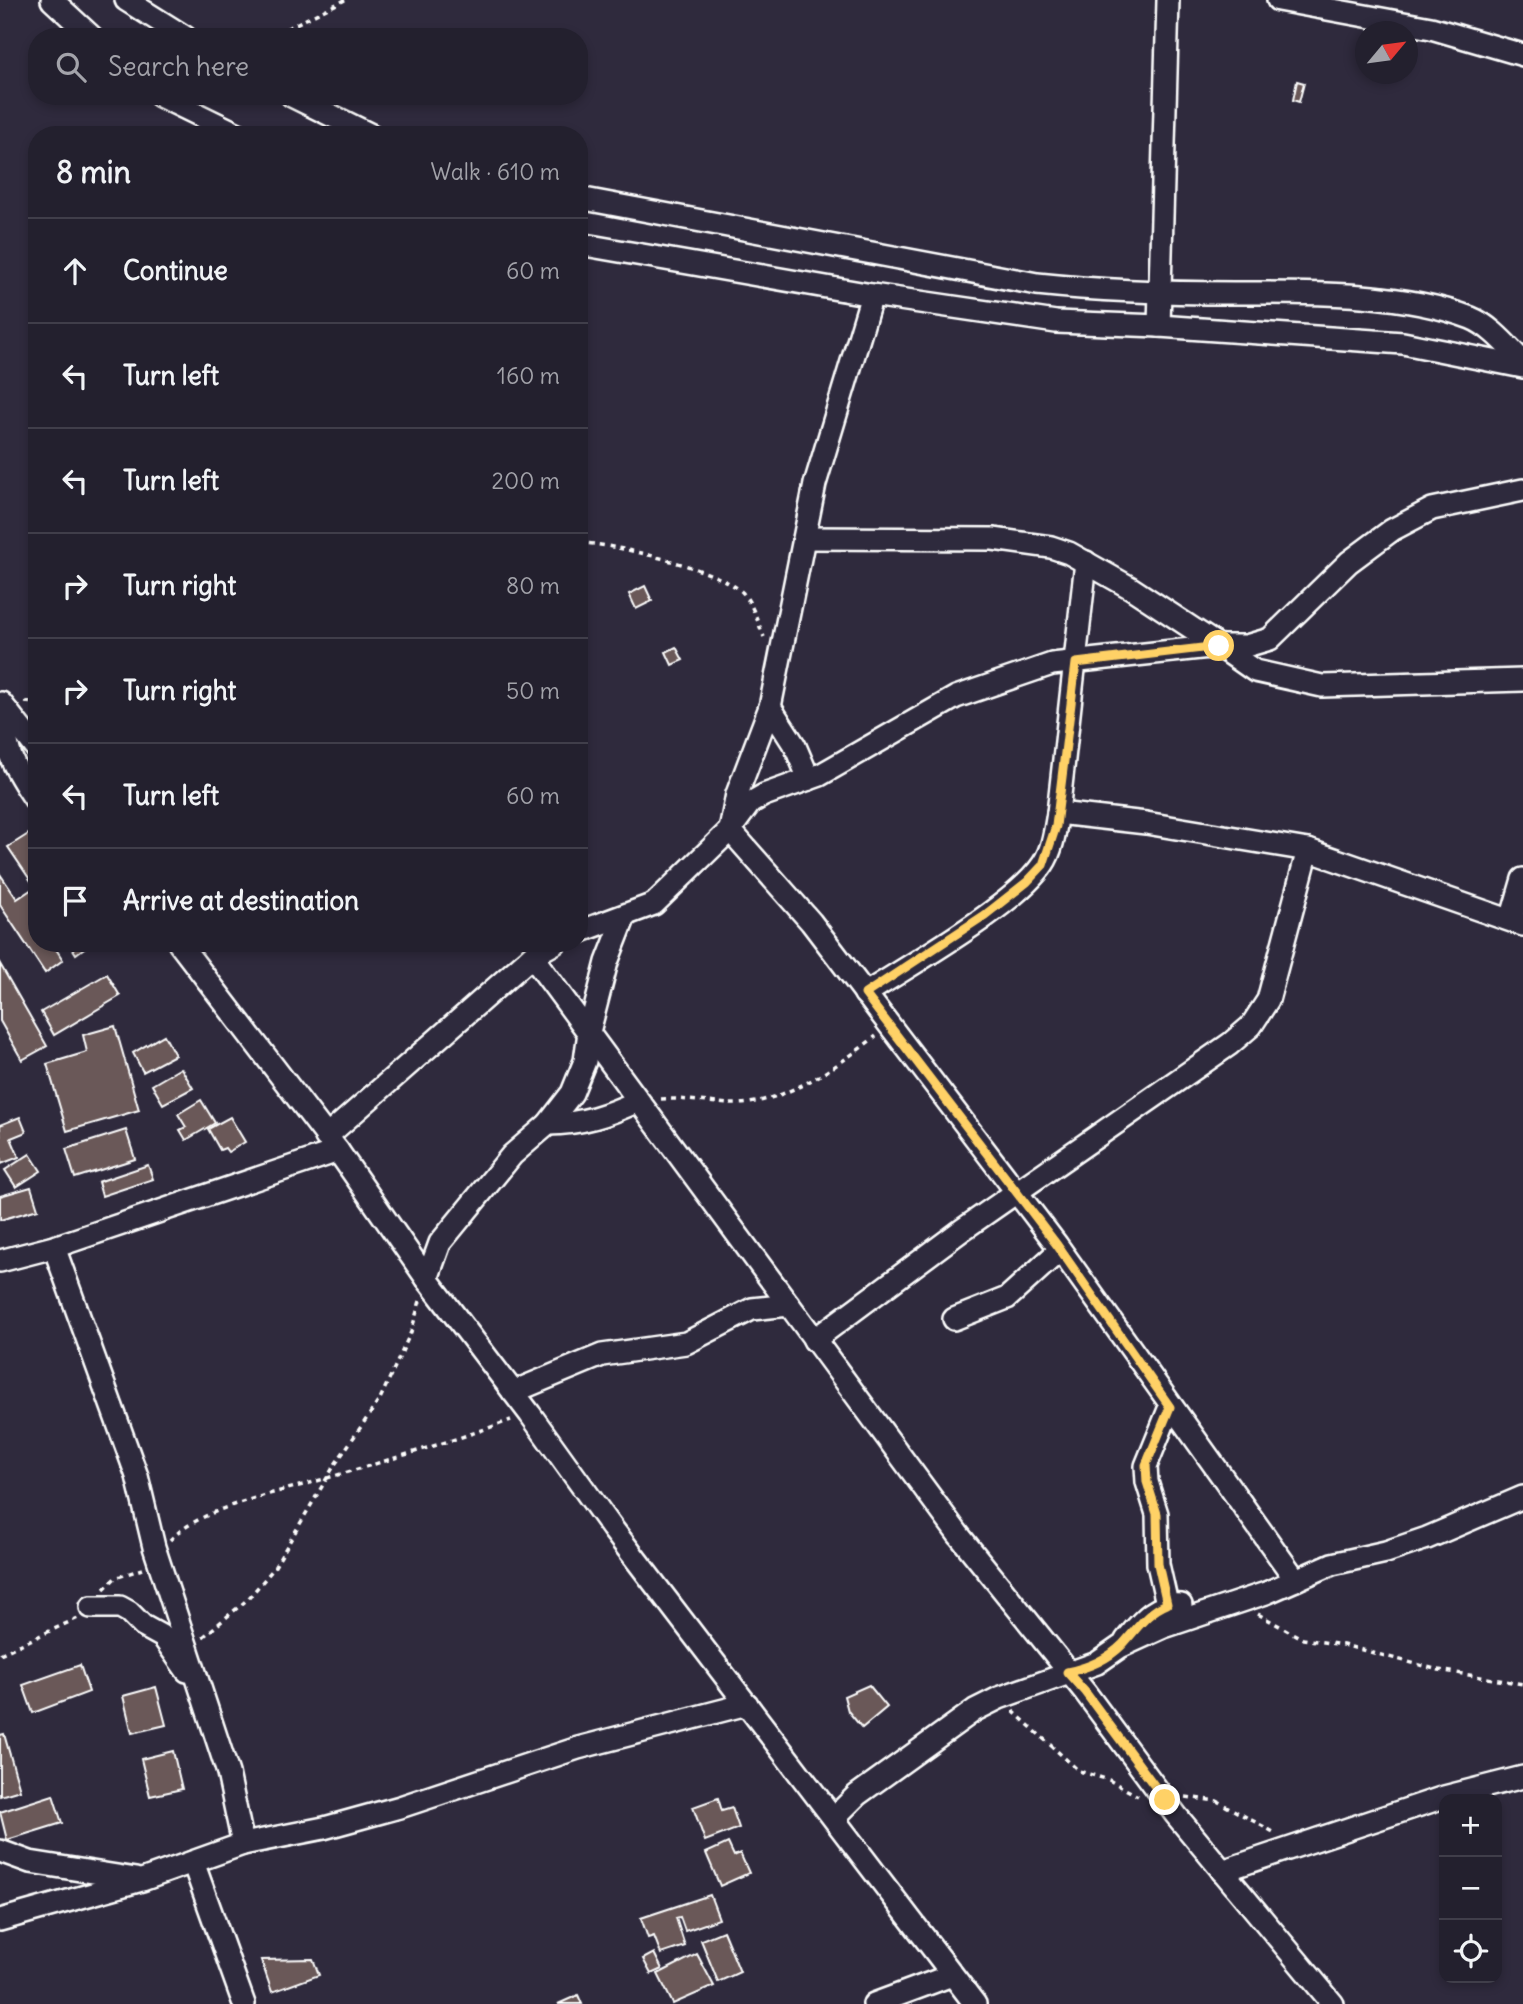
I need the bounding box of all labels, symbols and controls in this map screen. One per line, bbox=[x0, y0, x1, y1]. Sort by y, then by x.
north arrow bbox=[1355, 21, 1418, 84]
search box bbox=[28, 28, 588, 105]
icon: search bbox=[52, 48, 90, 86]
text: Search here bbox=[108, 50, 249, 83]
text: 8 min bbox=[56, 153, 131, 191]
text: Walk · 610 m bbox=[431, 157, 560, 186]
icon: ahead bbox=[56, 252, 94, 290]
text: Continue bbox=[123, 254, 228, 287]
text: 60 m bbox=[506, 256, 560, 285]
icon: left bbox=[56, 357, 94, 395]
text: Turn left bbox=[123, 359, 219, 392]
text: 160 m bbox=[497, 361, 560, 390]
icon: left bbox=[56, 462, 94, 500]
text: Turn left bbox=[123, 464, 219, 497]
text: 200 m bbox=[491, 466, 560, 495]
icon: right bbox=[56, 567, 94, 605]
text: Turn right bbox=[123, 569, 236, 602]
text: 80 m bbox=[506, 571, 560, 600]
route start bbox=[1203, 630, 1234, 661]
icon: right bbox=[56, 672, 94, 710]
text: Turn right bbox=[123, 674, 236, 707]
text: 50 m bbox=[506, 676, 560, 705]
icon: left bbox=[56, 777, 94, 815]
text: Turn left bbox=[123, 779, 219, 812]
text: 60 m bbox=[506, 781, 560, 810]
icon: arrive bbox=[56, 882, 94, 920]
text: Arrive at destination bbox=[123, 884, 359, 917]
route end bbox=[1149, 1784, 1180, 1815]
map controls bbox=[1439, 1794, 1502, 1983]
button: + bbox=[1439, 1794, 1502, 1857]
button: − bbox=[1439, 1857, 1502, 1920]
button: locate bbox=[1439, 1920, 1502, 1983]

